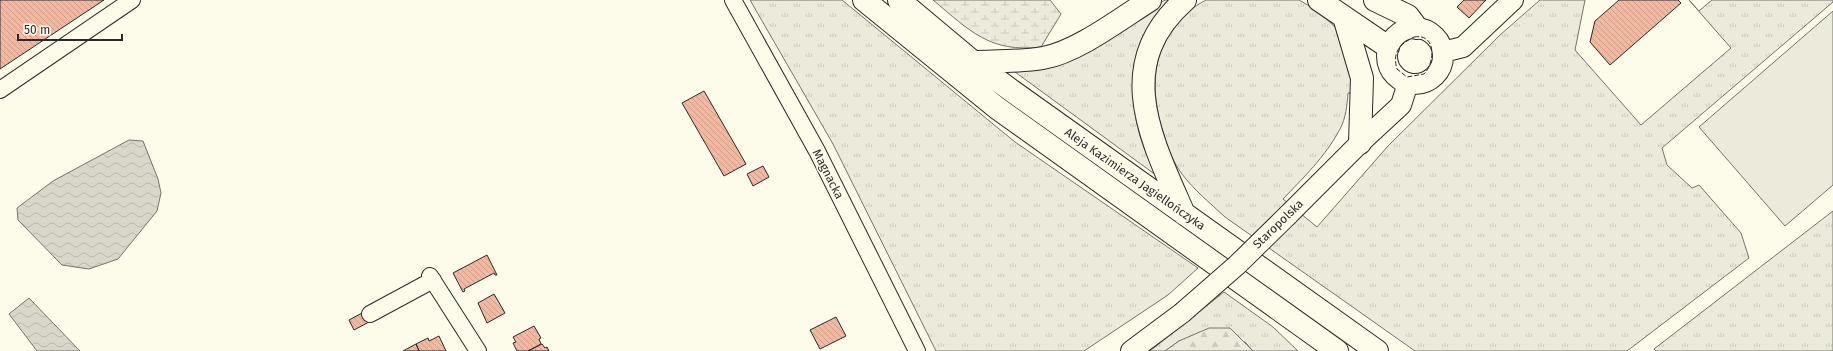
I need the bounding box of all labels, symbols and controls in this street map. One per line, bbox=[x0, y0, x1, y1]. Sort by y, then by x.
scale bar bbox=[18, 16, 122, 42]
text: 50 m bbox=[24, 23, 50, 37]
street label: Aleja Kazimierza Jagiellończyka bbox=[1062, 125, 1208, 233]
street label: Magnacka bbox=[810, 147, 846, 201]
street label: Staropolska bbox=[1250, 197, 1306, 251]

